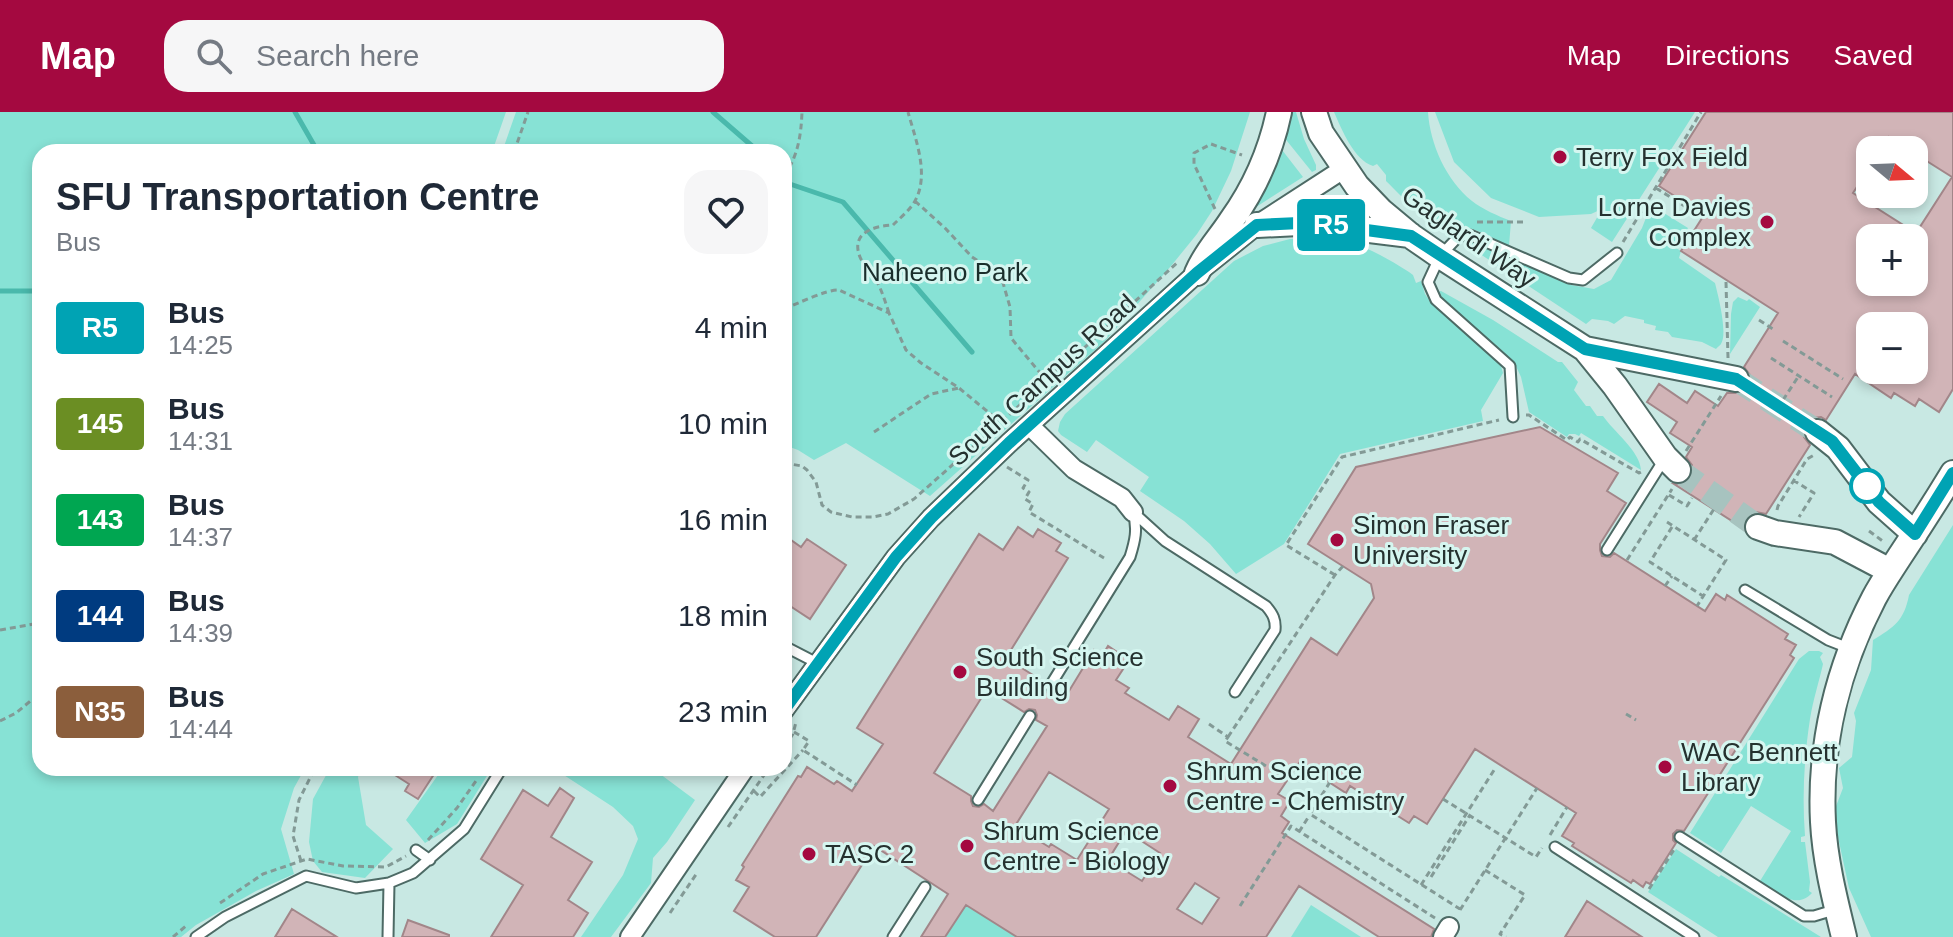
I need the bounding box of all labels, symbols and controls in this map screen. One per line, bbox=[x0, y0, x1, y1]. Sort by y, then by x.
search box bbox=[164, 20, 724, 92]
icon: search bbox=[192, 34, 236, 78]
text: Map bbox=[40, 35, 116, 77]
text: Search here bbox=[256, 39, 419, 72]
text: Map bbox=[1567, 40, 1621, 71]
text: Directions bbox=[1665, 40, 1790, 71]
text: Saved bbox=[1834, 40, 1913, 71]
north arrow bbox=[1856, 136, 1928, 208]
map controls bbox=[1856, 136, 1928, 384]
place label: Terry Fox Field bbox=[1576, 142, 1748, 172]
marker: Terry Fox Field bbox=[1551, 148, 1569, 166]
button: heart bbox=[684, 170, 768, 254]
text: SFU Transportation Centre bbox=[56, 176, 540, 218]
street label: Gaglardi Way bbox=[1396, 180, 1542, 294]
place label: Lorne Davies Complex bbox=[1598, 192, 1751, 252]
line badge: R5 bbox=[1295, 199, 1367, 251]
text: R5 bbox=[1313, 209, 1349, 240]
marker: Lorne Davies Complex bbox=[1758, 213, 1776, 231]
button: + bbox=[1856, 224, 1928, 296]
text: Bus bbox=[56, 227, 101, 257]
park label: Naheeno Park bbox=[862, 257, 1029, 287]
street label: South Campus Road bbox=[942, 288, 1142, 472]
text: Bus bbox=[168, 296, 225, 329]
text: 4 min bbox=[695, 311, 768, 344]
text: R5 bbox=[82, 312, 118, 343]
button: − bbox=[1856, 312, 1928, 384]
text: 14:25 bbox=[168, 330, 233, 360]
text: Bus bbox=[168, 392, 225, 425]
text: 10 min bbox=[678, 407, 768, 440]
text: 145 bbox=[77, 408, 123, 439]
text: 14:31 bbox=[168, 426, 233, 456]
unlabelled marker bbox=[1850, 469, 1884, 503]
text: Bus bbox=[168, 488, 225, 521]
text: 16 min bbox=[678, 503, 768, 536]
text: 143 bbox=[77, 504, 123, 535]
place label: Simon Fraser University bbox=[1353, 510, 1509, 570]
text: 14:37 bbox=[168, 522, 233, 552]
marker: Simon Fraser University bbox=[1328, 531, 1346, 549]
text: Bus bbox=[168, 584, 225, 617]
text: 18 min bbox=[678, 599, 768, 632]
text: 144 bbox=[77, 600, 123, 631]
text: 14:39 bbox=[168, 618, 233, 648]
place label: South Science Building bbox=[976, 642, 1144, 702]
marker: South Science Building bbox=[951, 663, 969, 681]
text: Bus bbox=[168, 680, 225, 713]
text: 23 min bbox=[678, 695, 768, 728]
text: N35 bbox=[74, 696, 126, 727]
text: 14:44 bbox=[168, 714, 233, 744]
place label: WAC Bennett Library bbox=[1681, 737, 1838, 797]
place label: Shrum Science Centre - Chemistry bbox=[1186, 756, 1404, 816]
marker: WAC Bennett Library bbox=[1656, 758, 1674, 776]
marker: Shrum Science Centre - Chemistry bbox=[1161, 777, 1179, 795]
place label: Shrum Science Centre - Biology bbox=[983, 816, 1169, 876]
marker: Shrum Science Centre - Biology bbox=[958, 837, 976, 855]
place label: TASC 2 bbox=[825, 839, 914, 869]
marker: TASC 2 bbox=[800, 845, 818, 863]

